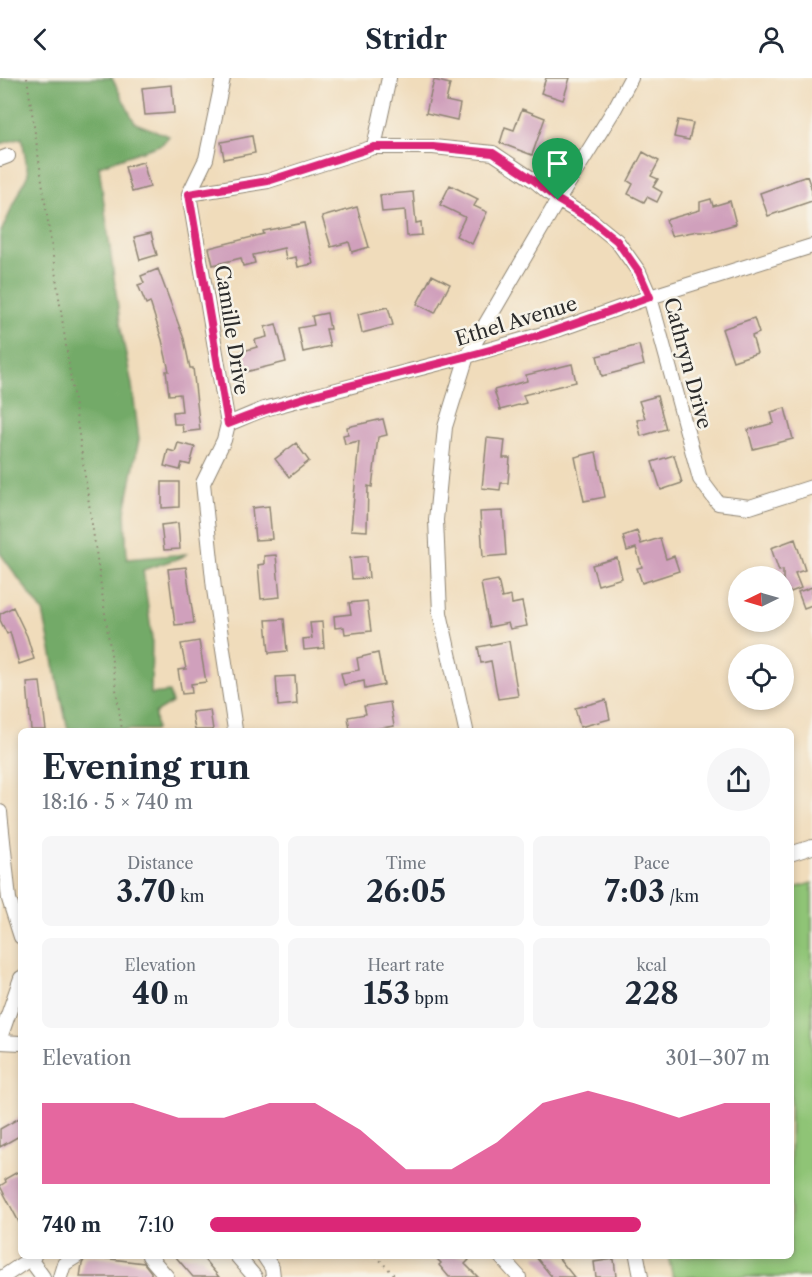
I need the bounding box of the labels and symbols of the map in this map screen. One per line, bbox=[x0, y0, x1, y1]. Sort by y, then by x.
pin bbox=[532, 138, 583, 200]
street label: Camille Drive bbox=[210, 263, 254, 397]
street label: Ethel Avenue bbox=[452, 291, 580, 351]
street label: Cathryn Drive bbox=[659, 295, 717, 431]
north arrow bbox=[728, 566, 794, 632]

